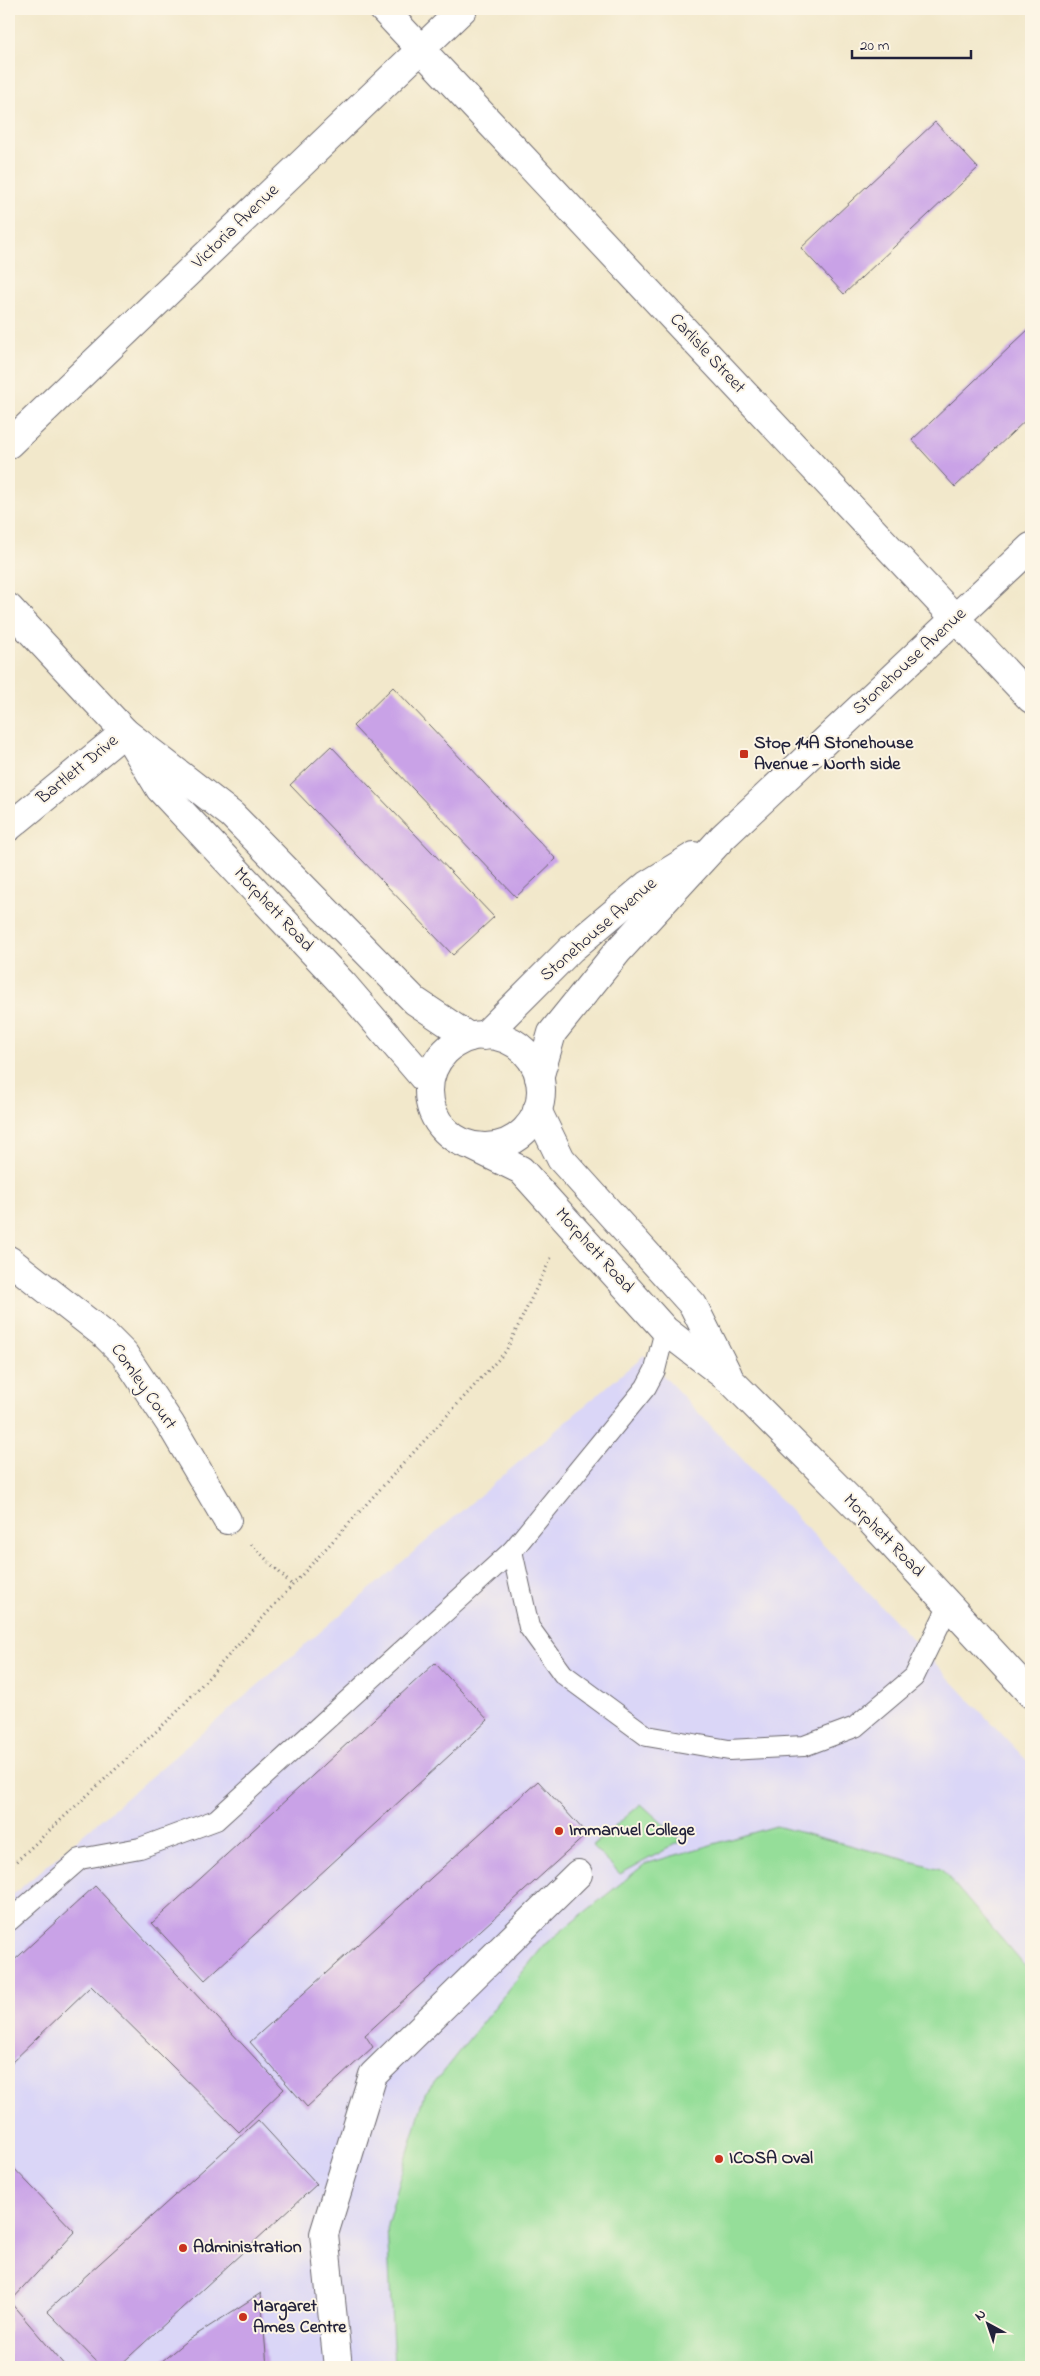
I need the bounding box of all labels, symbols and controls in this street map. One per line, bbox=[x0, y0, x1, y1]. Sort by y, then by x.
scale bar bbox=[852, 28, 971, 60]
text: 20 m bbox=[860, 35, 890, 57]
street label: Victoria Avenue bbox=[186, 178, 286, 276]
street label: Carlisle Street bbox=[663, 308, 751, 400]
street label: Stonehouse Avenue bbox=[847, 602, 974, 722]
street label: Bartlett Drive bbox=[31, 728, 125, 812]
place label: Stop 14A Stonehouse Avenue - North side bbox=[754, 731, 914, 778]
marker: Stop 14A Stonehouse Avenue - North side bbox=[738, 748, 750, 760]
street label: Morphett Road bbox=[227, 862, 319, 958]
street label: Stonehouse Avenue bbox=[535, 871, 664, 988]
street label: Morphett Road bbox=[548, 1202, 640, 1300]
street label: Comley Court bbox=[104, 1339, 182, 1435]
street label: Morphett Road bbox=[836, 1488, 930, 1584]
place label: Immanuel College bbox=[569, 1818, 696, 1845]
marker: Immanuel College bbox=[553, 1825, 565, 1837]
place label: ICOSA Oval bbox=[729, 2146, 813, 2172]
marker: ICOSA Oval bbox=[713, 2153, 725, 2165]
place label: Administration bbox=[193, 2235, 302, 2261]
marker: Administration bbox=[177, 2242, 189, 2254]
place label: Margaret Ames Centre bbox=[253, 2294, 347, 2341]
north arrow bbox=[962, 2298, 1012, 2348]
text: N bbox=[970, 2304, 991, 2326]
marker: Margaret Ames Centre bbox=[237, 2311, 249, 2323]

